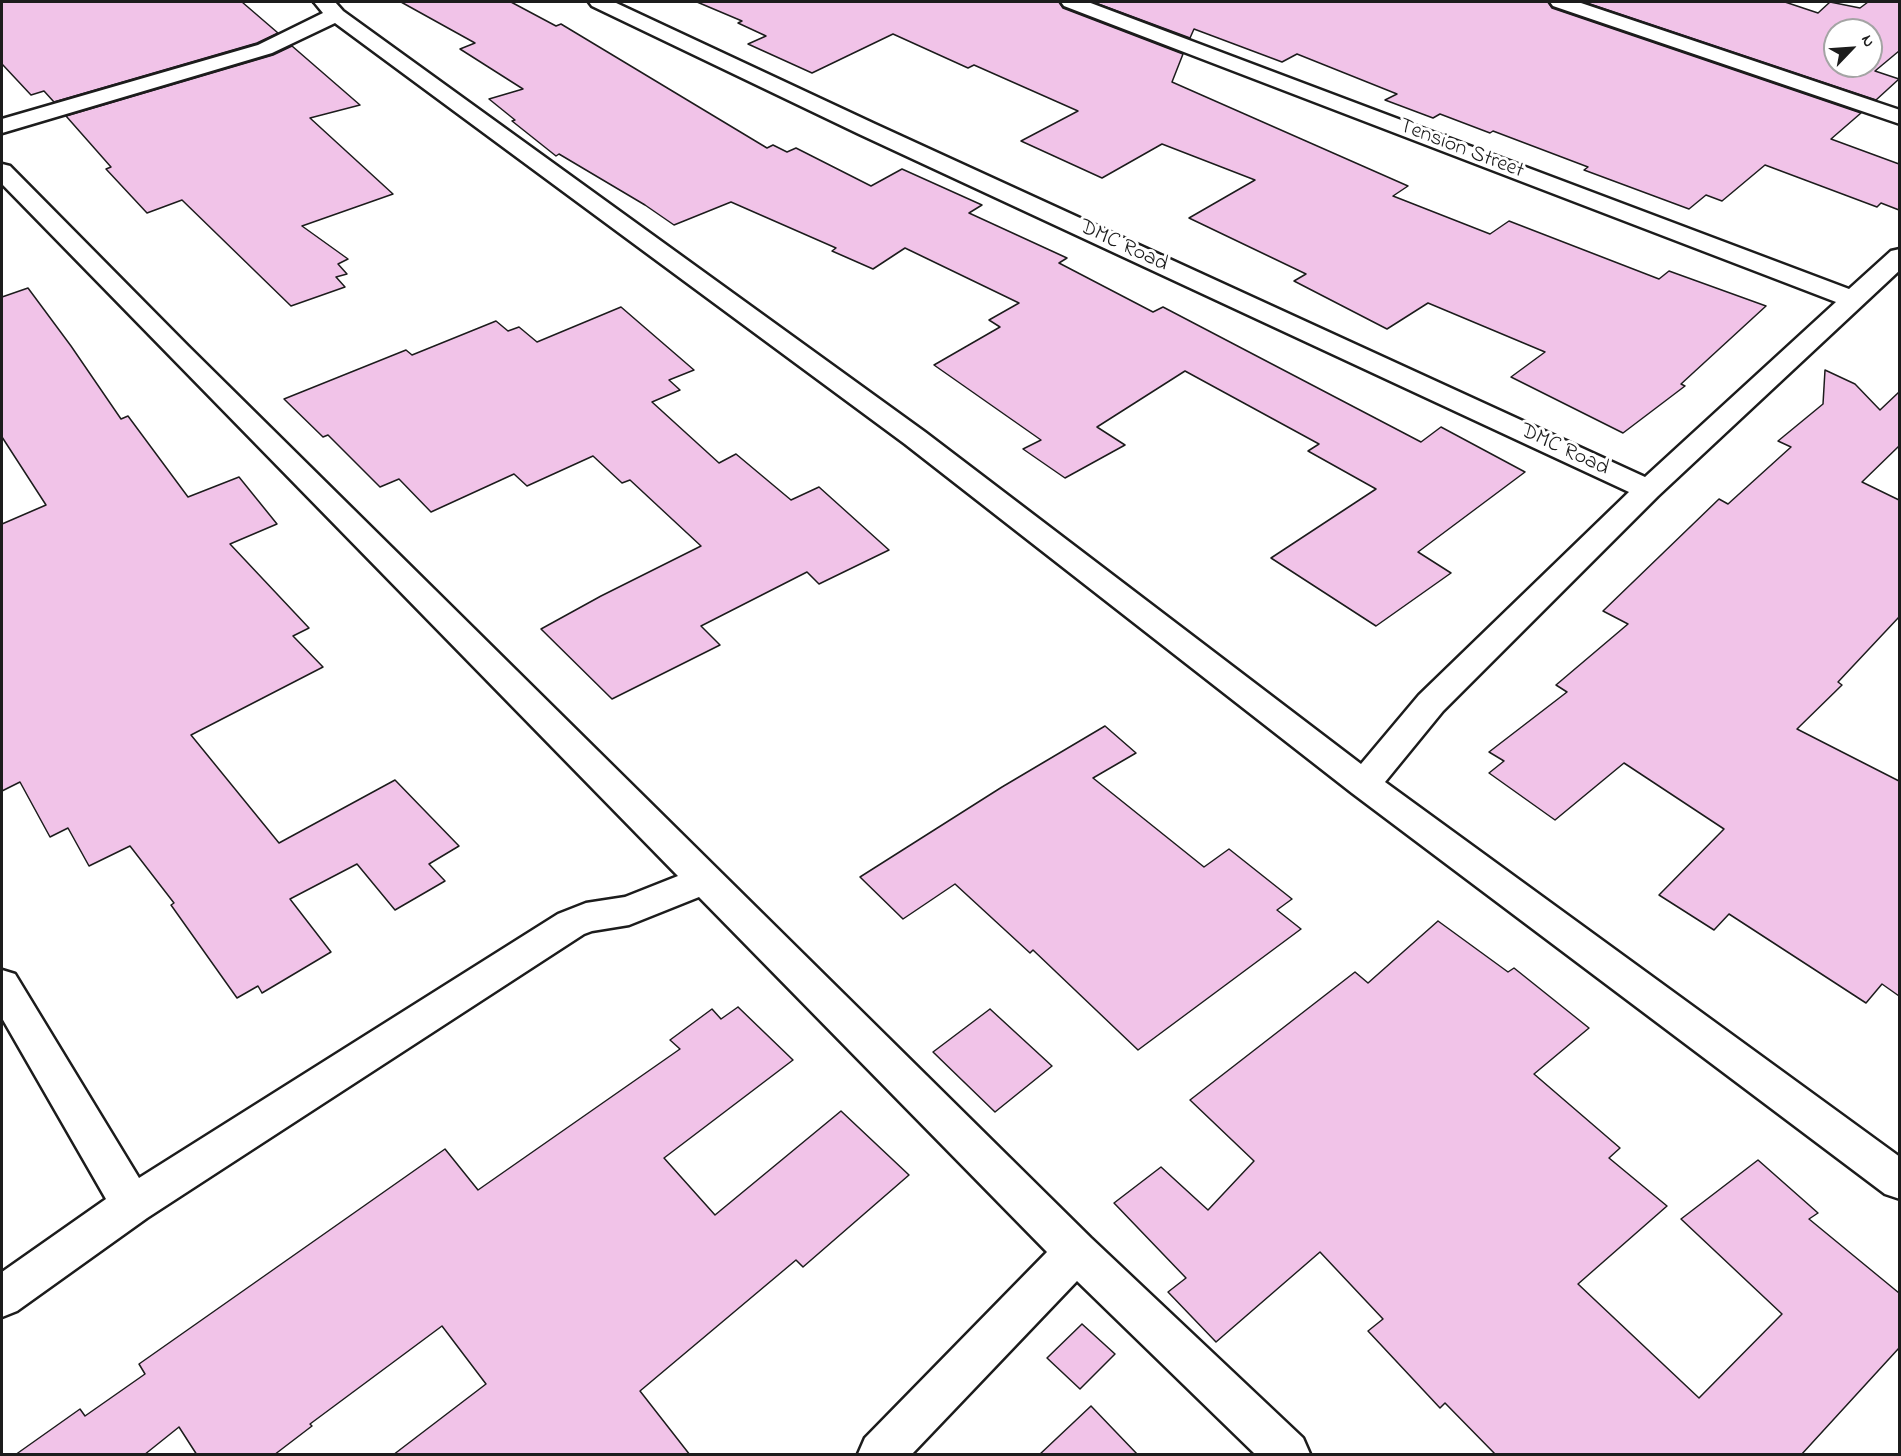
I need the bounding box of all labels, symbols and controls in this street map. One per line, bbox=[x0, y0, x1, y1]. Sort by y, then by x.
north arrow bbox=[1823, 18, 1883, 78]
text: N bbox=[1854, 31, 1881, 51]
street label: Tension Street bbox=[1395, 114, 1527, 186]
street label: DMC Road bbox=[1074, 215, 1172, 279]
street label: DMC Road bbox=[1515, 419, 1613, 483]

